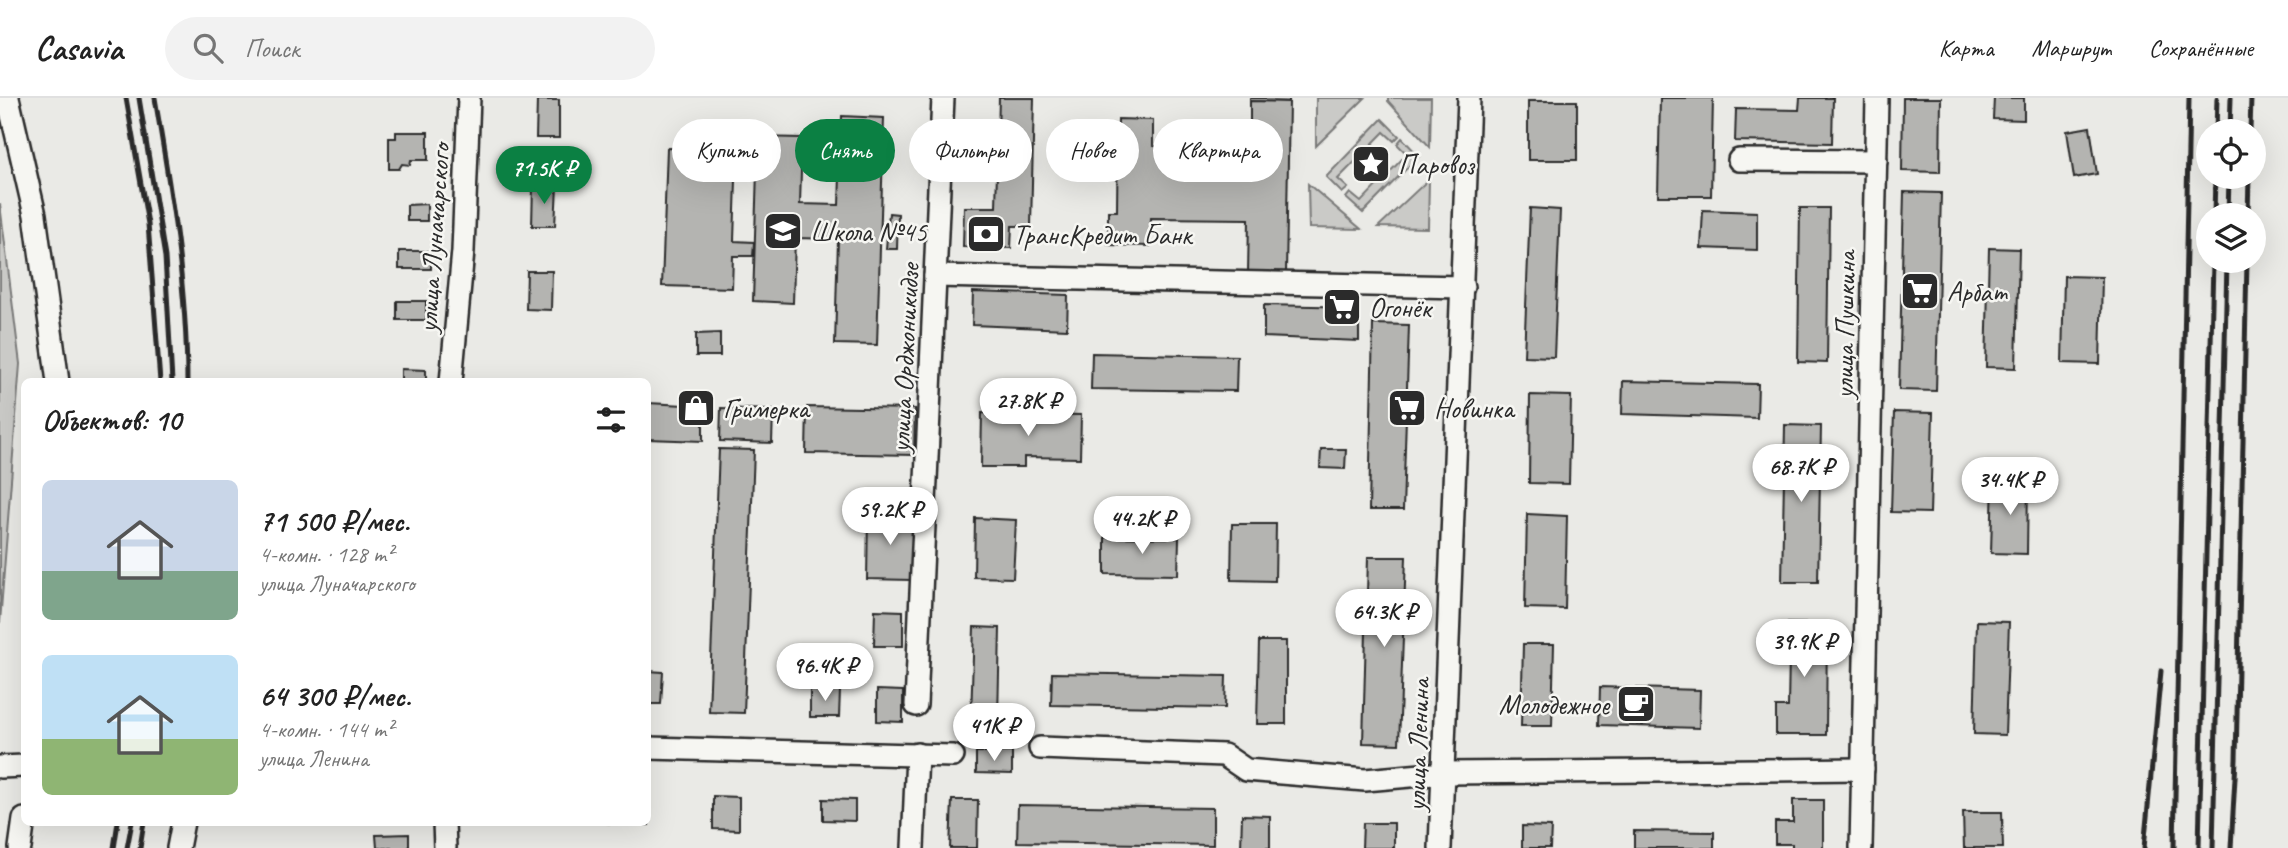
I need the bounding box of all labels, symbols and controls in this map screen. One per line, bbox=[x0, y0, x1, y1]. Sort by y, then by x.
search box bbox=[165, 17, 655, 80]
text: Casavia bbox=[35, 27, 123, 69]
icon: search bbox=[189, 29, 227, 67]
text: Поиск bbox=[245, 32, 300, 65]
text: Карта bbox=[1939, 33, 1994, 63]
text: Маршрут bbox=[2032, 33, 2111, 63]
text: Сохранённые bbox=[2149, 33, 2253, 63]
chip: Купить bbox=[672, 119, 781, 182]
chip: Снять bbox=[795, 119, 895, 182]
chip: Фильтры bbox=[909, 119, 1032, 182]
chip: Новое bbox=[1046, 119, 1139, 182]
chip: Квартира bbox=[1153, 119, 1283, 182]
map controls bbox=[2196, 119, 2266, 273]
button: locate bbox=[2196, 119, 2266, 189]
street label: улица Луначарского bbox=[409, 139, 458, 336]
place icon: Паровоз bbox=[1350, 143, 1392, 185]
pin: 71.5K ₽ bbox=[479, 146, 609, 206]
place label: Паровоз bbox=[1398, 147, 1476, 182]
text: 71.5K ₽ bbox=[512, 154, 576, 183]
button: layers bbox=[2196, 203, 2266, 273]
school or university icon: Школа №45 bbox=[762, 210, 804, 252]
bank icon: ТрансКредит Банк bbox=[965, 213, 1007, 255]
place label: Школа №45 bbox=[810, 214, 928, 249]
place label: ТрансКредит Банк bbox=[1013, 217, 1194, 252]
street label: улица Пушкина bbox=[1826, 248, 1863, 401]
street label: улица Орджоникидзе bbox=[882, 261, 927, 455]
supermarket icon: Арбат bbox=[1899, 270, 1941, 312]
place label: Арбат bbox=[1947, 274, 2008, 309]
supermarket icon: Огонёк bbox=[1321, 286, 1363, 328]
place label: Огонёк bbox=[1369, 290, 1433, 325]
pin: 27.8K ₽ bbox=[963, 378, 1093, 438]
text: 27.8K ₽ bbox=[996, 386, 1060, 415]
shop icon: Гримерка bbox=[675, 387, 717, 429]
supermarket icon: Новинка bbox=[1386, 387, 1428, 429]
place label: Гримерка bbox=[723, 391, 811, 426]
place label: Новинка bbox=[1434, 391, 1516, 426]
text: Объектов: 10 bbox=[42, 401, 181, 439]
icon: filters bbox=[592, 401, 630, 439]
pin: 68.7K ₽ bbox=[1736, 444, 1866, 504]
text: 68.7K ₽ bbox=[1768, 452, 1834, 481]
pin: 34.4K ₽ bbox=[1945, 458, 2075, 517]
text: 34.4K ₽ bbox=[1978, 465, 2042, 494]
pin: 59.2K ₽ bbox=[825, 488, 955, 547]
text: 59.2K ₽ bbox=[858, 495, 922, 524]
pin: 44.2K ₽ bbox=[1077, 496, 1207, 556]
text: 71 500 ₽/мес. bbox=[259, 502, 409, 540]
text: 44.2K ₽ bbox=[1110, 504, 1174, 533]
icon: home bbox=[98, 508, 182, 592]
text: 4-комн. · 128 m² bbox=[259, 540, 393, 569]
text: улица Луначарского bbox=[259, 569, 415, 598]
pin: 64.3K ₽ bbox=[1319, 589, 1449, 649]
text: 64.3K ₽ bbox=[1351, 597, 1417, 626]
pin: 39.9K ₽ bbox=[1739, 620, 1869, 679]
text: 39.9K ₽ bbox=[1772, 627, 1836, 656]
pin: 96.4K ₽ bbox=[760, 644, 890, 703]
text: 96.4K ₽ bbox=[793, 651, 857, 680]
street label: улица Ленина bbox=[1398, 675, 1437, 814]
text: 64 300 ₽/мес. bbox=[259, 677, 411, 715]
icon: home bbox=[98, 683, 182, 767]
cafe icon: Молодежное bbox=[1615, 683, 1657, 725]
place label: Молодежное bbox=[1499, 687, 1611, 722]
pin: 41K ₽ bbox=[945, 704, 1043, 763]
text: 41K ₽ bbox=[969, 711, 1019, 740]
text: 4-комн. · 144 m² bbox=[259, 715, 393, 744]
text: улица Ленина bbox=[259, 744, 368, 773]

